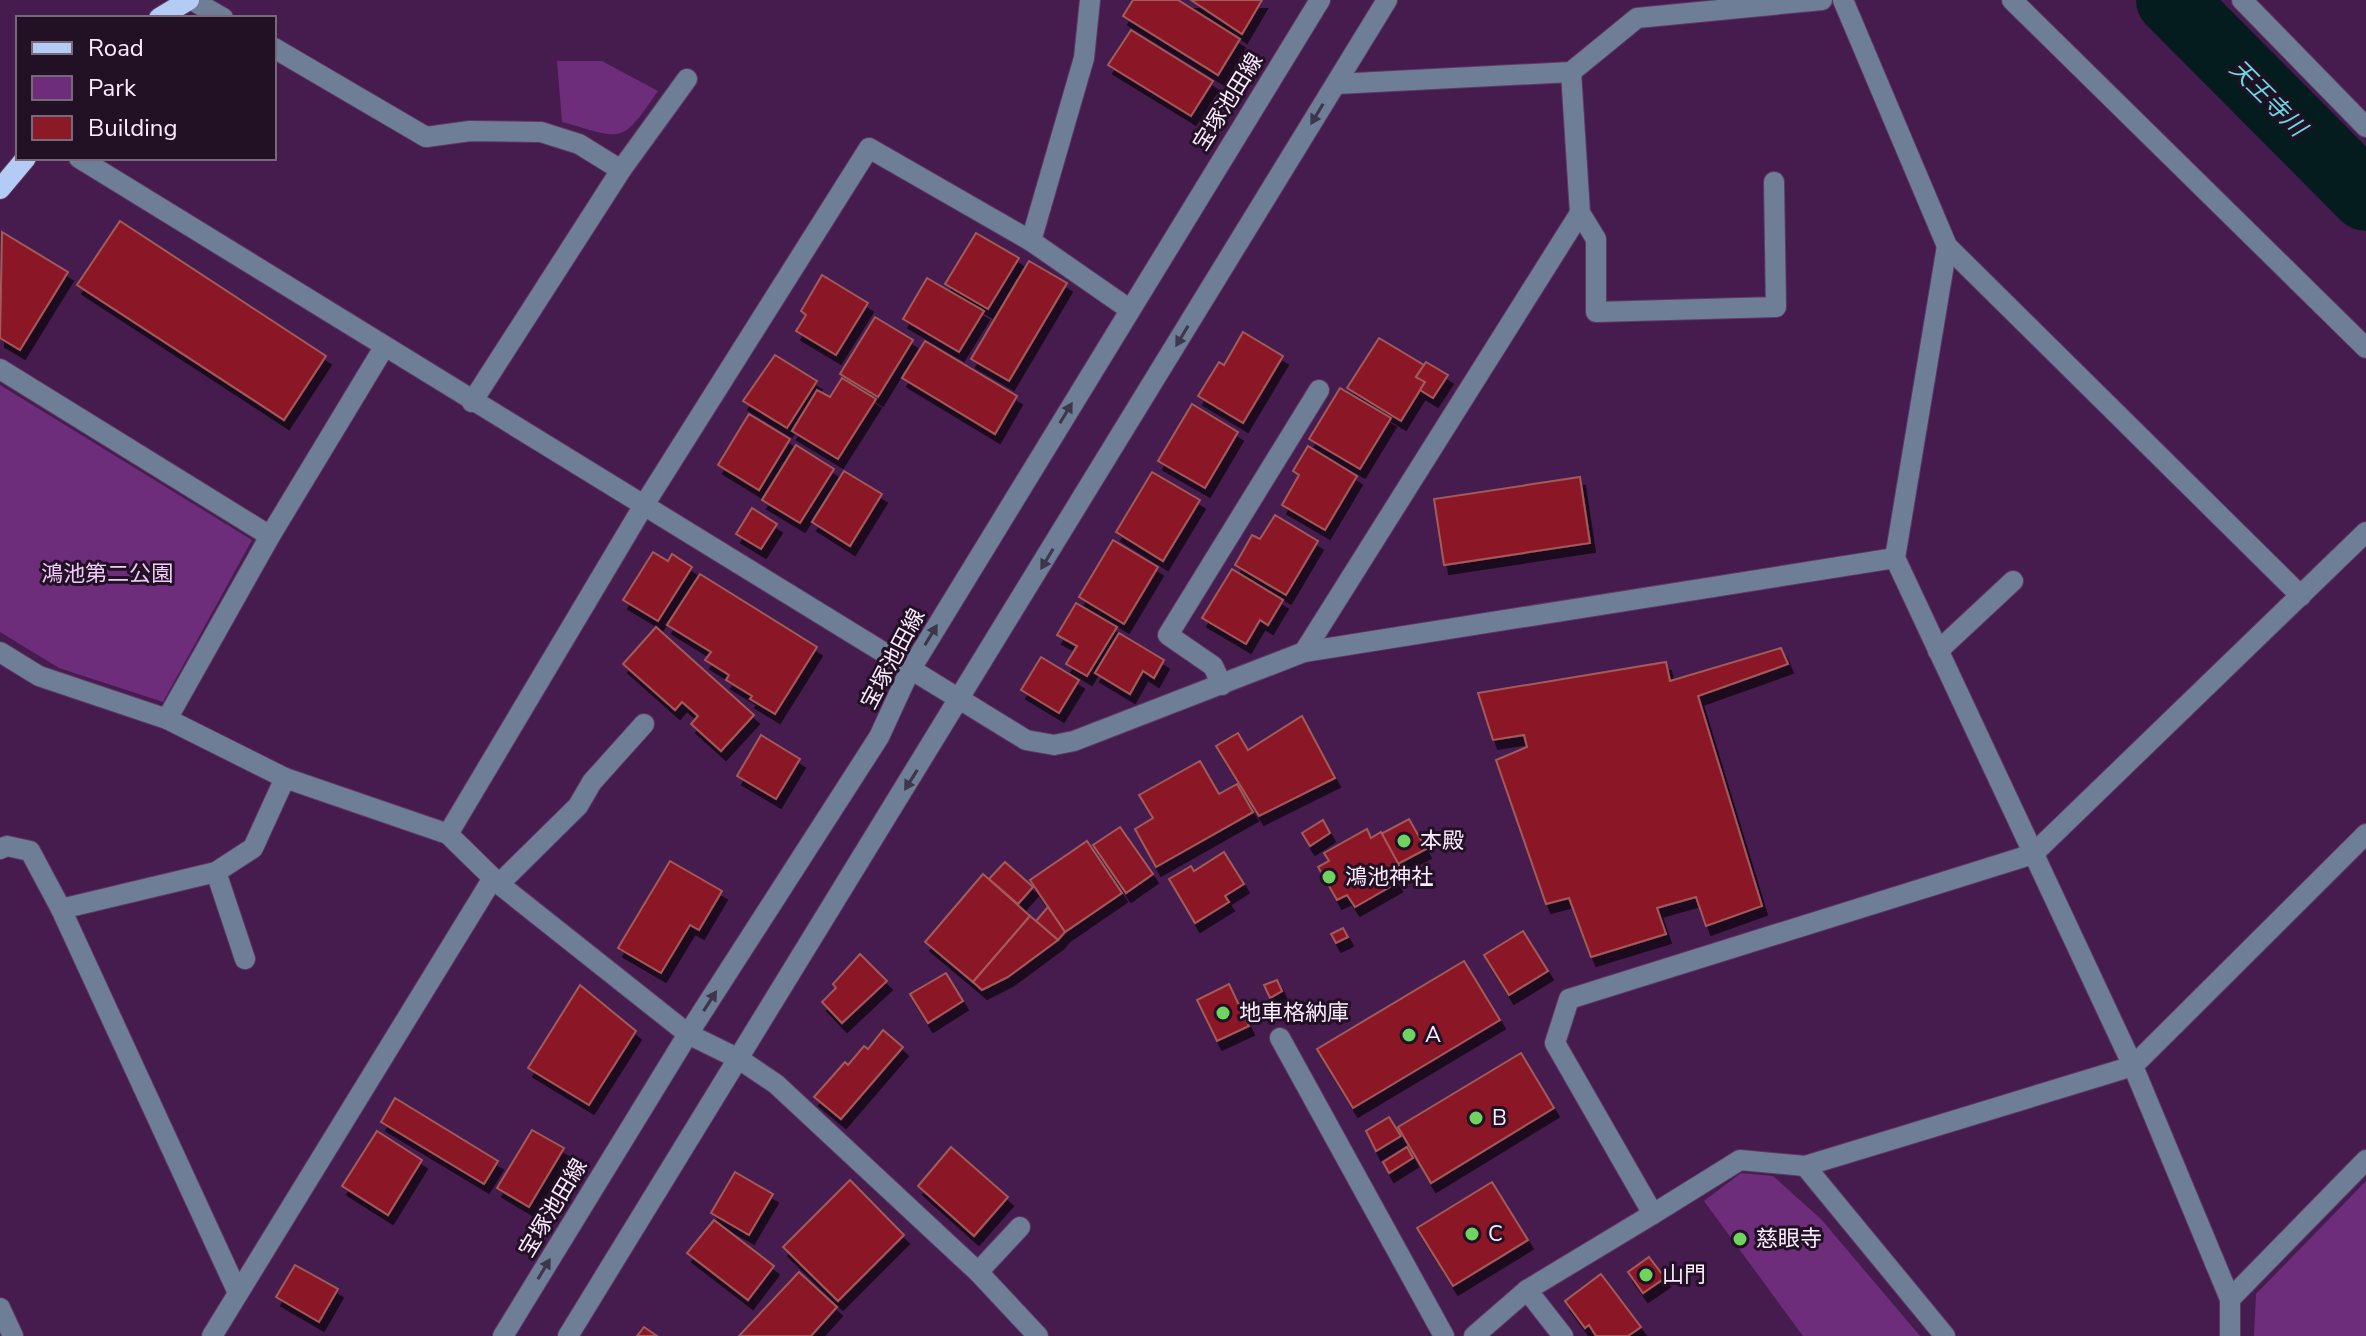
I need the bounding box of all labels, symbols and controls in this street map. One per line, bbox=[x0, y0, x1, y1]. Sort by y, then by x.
legend bbox=[16, 16, 276, 160]
text: Road bbox=[88, 32, 144, 64]
street label: 宝塚池田線 bbox=[1186, 47, 1270, 157]
water label: 天王寺川 bbox=[2223, 53, 2315, 145]
text: Park bbox=[88, 72, 137, 104]
one-way arrow bbox=[1311, 103, 1325, 125]
text: Building bbox=[88, 112, 178, 144]
one-way arrow bbox=[1175, 326, 1190, 347]
one-way arrow bbox=[1059, 402, 1073, 424]
one-way arrow bbox=[1040, 548, 1054, 570]
park label: 鴻池第二公園 bbox=[41, 559, 173, 589]
street label: 宝塚池田線 bbox=[854, 603, 932, 715]
one-way arrow bbox=[924, 624, 938, 646]
one-way arrow bbox=[904, 769, 918, 791]
place label: 本殿 bbox=[1420, 826, 1464, 856]
marker: 本殿 bbox=[1395, 832, 1413, 850]
place label: 鴻池神社 bbox=[1345, 862, 1433, 892]
marker: 鴻池神社 bbox=[1320, 868, 1338, 886]
one-way arrow bbox=[702, 990, 717, 1011]
place label: 地車格納庫 bbox=[1239, 998, 1349, 1028]
marker: 地車格納庫 bbox=[1214, 1004, 1232, 1022]
place label: A bbox=[1425, 1020, 1441, 1050]
marker: A bbox=[1400, 1026, 1418, 1044]
place label: B bbox=[1492, 1103, 1507, 1133]
marker: B bbox=[1467, 1109, 1485, 1127]
street label: 宝塚池田線 bbox=[512, 1153, 594, 1263]
place label: C bbox=[1488, 1219, 1503, 1249]
place label: 慈眼寺 bbox=[1756, 1224, 1822, 1254]
marker: C bbox=[1463, 1225, 1481, 1243]
marker: 慈眼寺 bbox=[1731, 1230, 1749, 1248]
one-way arrow bbox=[536, 1259, 551, 1280]
place label: 山門 bbox=[1662, 1260, 1706, 1290]
marker: 山門 bbox=[1637, 1266, 1655, 1284]

